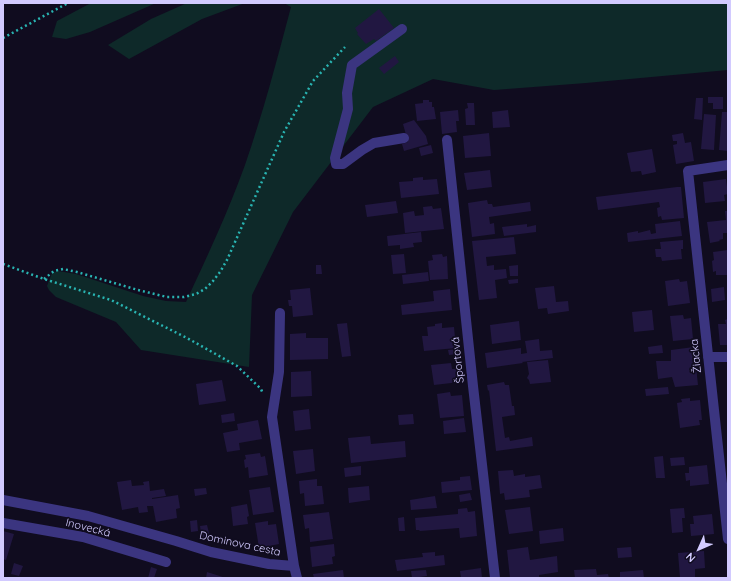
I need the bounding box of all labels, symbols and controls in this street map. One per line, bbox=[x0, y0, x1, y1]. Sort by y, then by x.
street label: Športová bbox=[449, 336, 467, 384]
street label: Žiacka bbox=[688, 338, 704, 374]
street label: Inovecká bbox=[64, 516, 112, 540]
street label: Dominova cesta bbox=[198, 529, 282, 559]
north arrow bbox=[679, 529, 719, 569]
text: N bbox=[683, 550, 698, 565]

